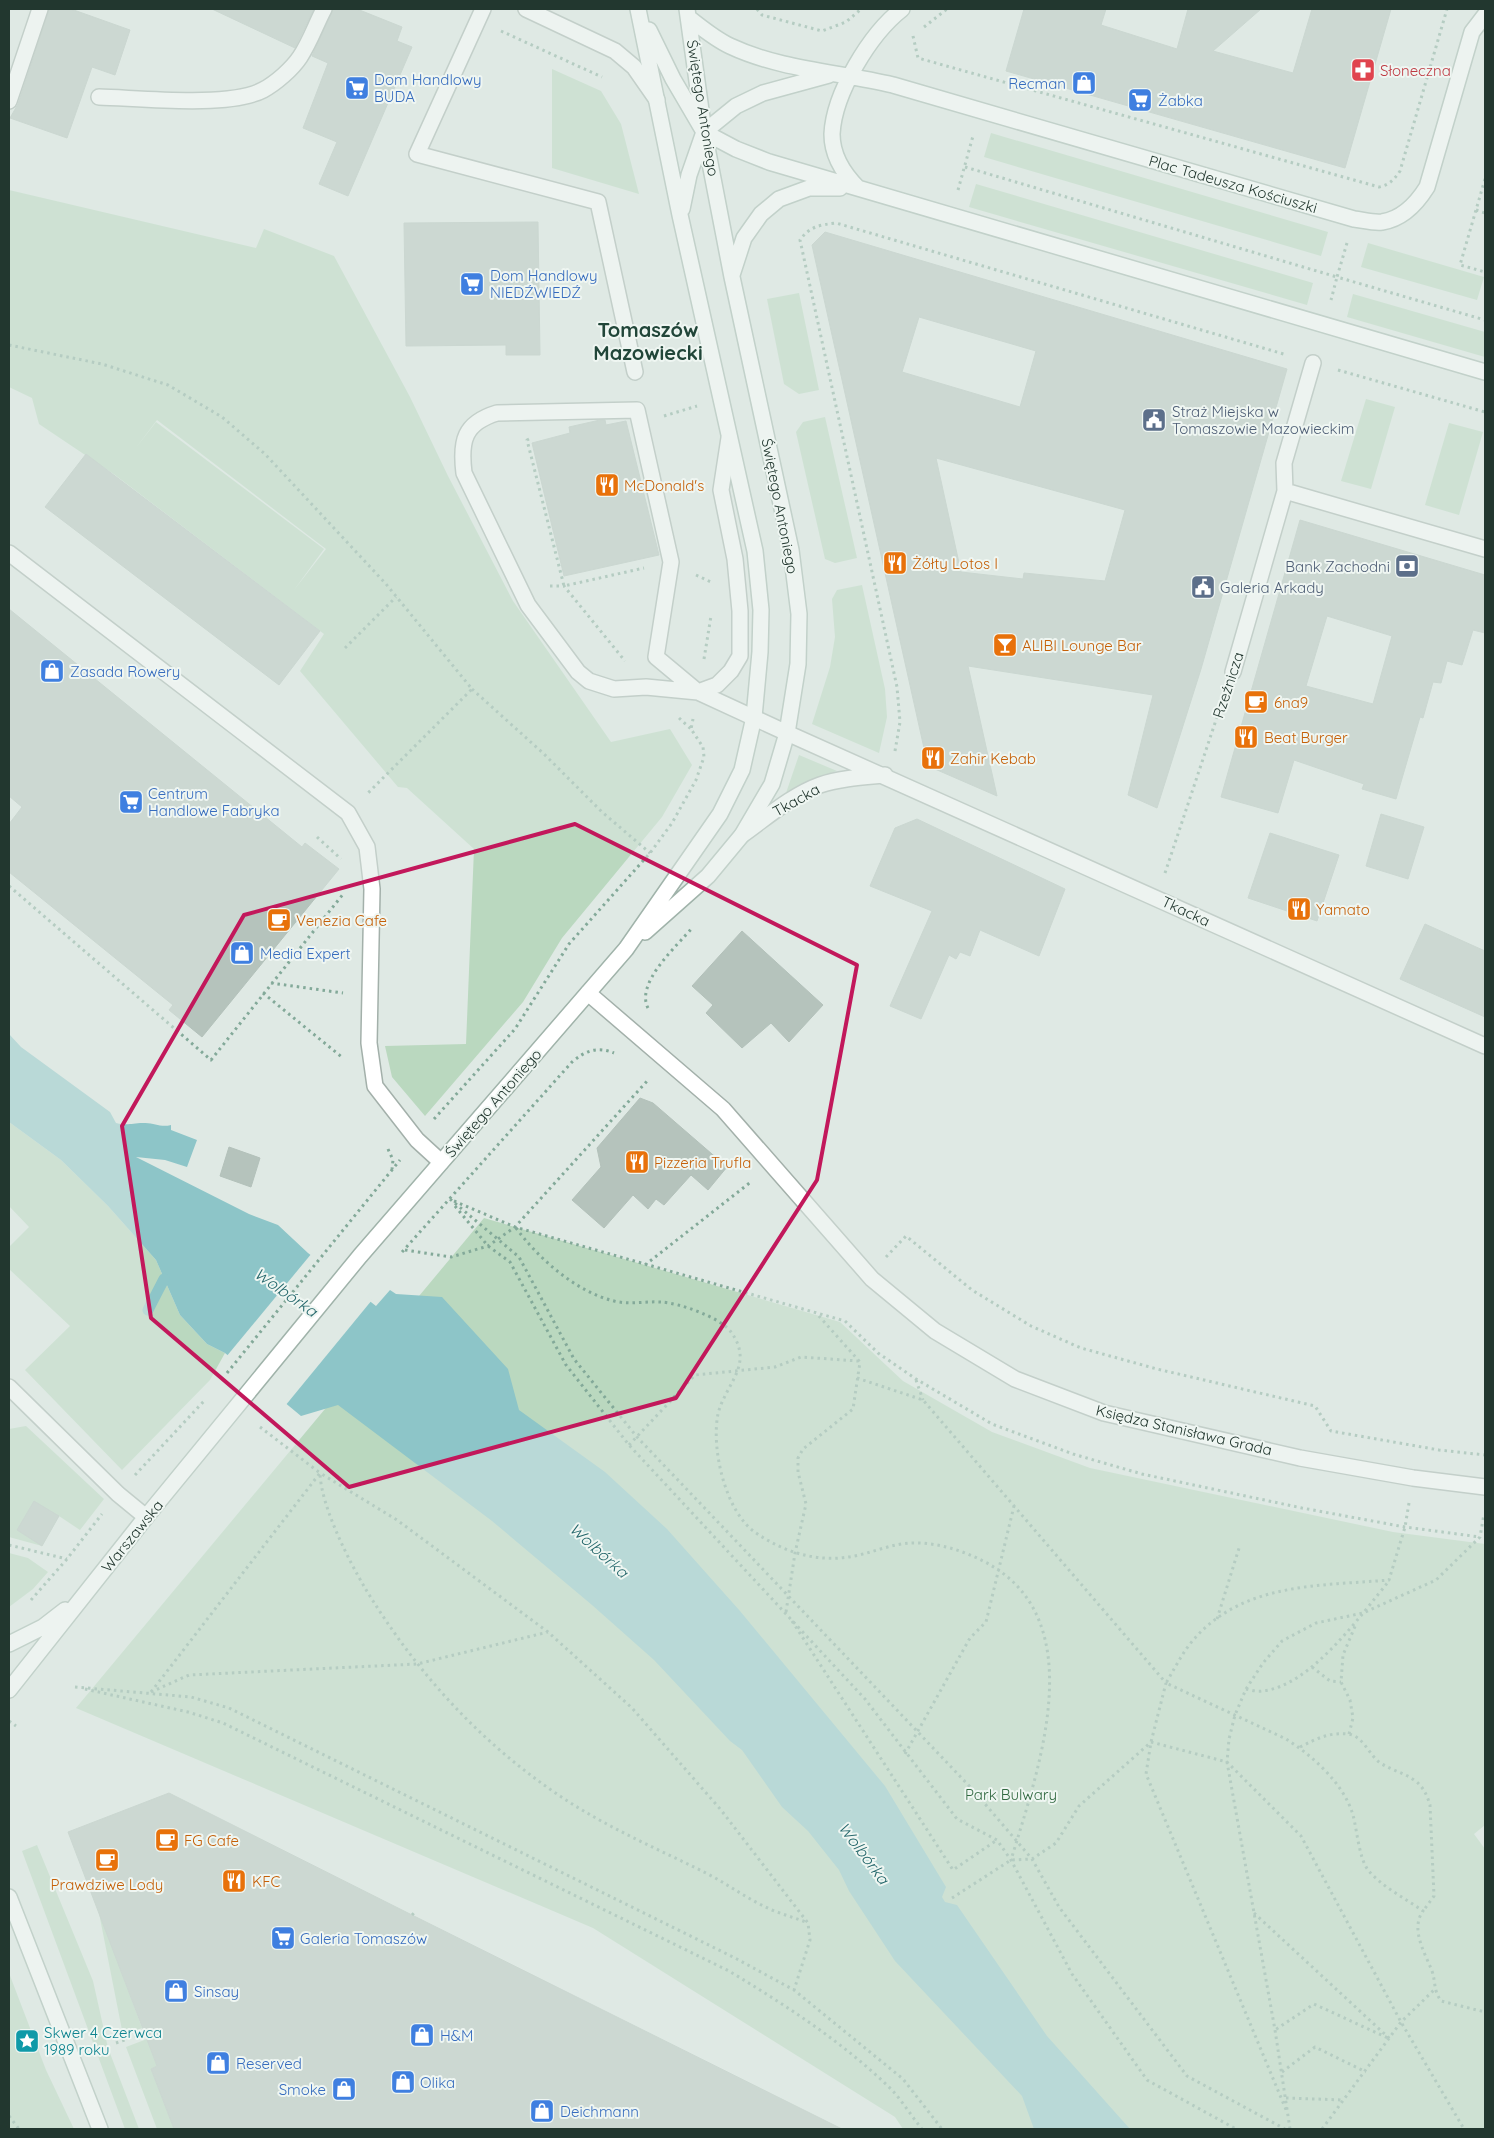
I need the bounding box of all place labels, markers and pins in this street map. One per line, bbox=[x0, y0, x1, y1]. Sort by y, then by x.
pharmacy icon: Słoneczna bbox=[1350, 57, 1376, 83]
place label: Słoneczna bbox=[1380, 61, 1451, 80]
place label: Dom Handlowy BUDA bbox=[374, 70, 482, 106]
shop icon: Recman bbox=[1071, 70, 1097, 96]
place label: Recman bbox=[1008, 74, 1066, 93]
supermarket icon: Dom Handlowy BUDA bbox=[344, 75, 370, 101]
supermarket icon: Żabka bbox=[1127, 87, 1153, 113]
place label: Żabka bbox=[1158, 91, 1203, 110]
place label: Dom Handlowy NIEDŹWIEDŹ bbox=[490, 266, 598, 302]
supermarket icon: Dom Handlowy NIEDŹWIEDŹ bbox=[459, 271, 485, 297]
place label: Straż Miejska w Tomaszowie Mazowieckim bbox=[1172, 402, 1355, 438]
public building icon: Straż Miejska w Tomaszowie Mazowieckim bbox=[1141, 407, 1167, 433]
restaurant icon: McDonald's bbox=[594, 472, 620, 498]
place label: McDonald's bbox=[624, 476, 704, 495]
restaurant icon: Żółty Lotos I bbox=[882, 550, 908, 576]
bank icon: Bank Zachodni bbox=[1394, 553, 1420, 579]
place label: Żółty Lotos I bbox=[912, 554, 998, 573]
place label: Bank Zachodni bbox=[1285, 557, 1390, 576]
public building icon: Galeria Arkady bbox=[1190, 574, 1216, 600]
place label: Galeria Arkady bbox=[1220, 578, 1324, 597]
bar icon: ALIBI Lounge Bar bbox=[992, 632, 1018, 658]
place label: ALIBI Lounge Bar bbox=[1022, 636, 1142, 655]
shop icon: Zasada Rowery bbox=[39, 658, 65, 684]
place label: Zasada Rowery bbox=[70, 662, 180, 681]
cafe icon: 6na9 bbox=[1243, 689, 1269, 715]
place label: 6na9 bbox=[1274, 693, 1308, 712]
restaurant icon: Beat Burger bbox=[1233, 724, 1259, 750]
place label: Beat Burger bbox=[1264, 728, 1348, 747]
restaurant icon: Zahir Kebab bbox=[920, 745, 946, 771]
place label: Zahir Kebab bbox=[950, 749, 1036, 768]
place label: Centrum Handlowe Fabryka bbox=[148, 784, 280, 820]
supermarket icon: Centrum Handlowe Fabryka bbox=[118, 789, 144, 815]
restaurant icon: Yamato bbox=[1286, 896, 1312, 922]
place label: Yamato bbox=[1316, 900, 1370, 919]
cafe icon: Venezia Cafe bbox=[266, 907, 292, 933]
place label: Venezia Cafe bbox=[296, 911, 387, 930]
shop icon: Media Expert bbox=[229, 940, 255, 966]
place label: Media Expert bbox=[260, 944, 351, 963]
restaurant icon: Pizzeria Trufla bbox=[624, 1149, 650, 1175]
place label: Pizzeria Trufla bbox=[654, 1153, 751, 1172]
cafe icon: FG Cafe bbox=[154, 1827, 180, 1853]
place label: FG Cafe bbox=[184, 1831, 239, 1850]
cafe icon: Prawdziwe Lody bbox=[94, 1847, 120, 1873]
restaurant icon: KFC bbox=[221, 1868, 247, 1894]
place label: KFC bbox=[252, 1872, 280, 1891]
place label: Prawdziwe Lody bbox=[51, 1875, 163, 1894]
supermarket icon: Galeria Tomaszów bbox=[270, 1925, 296, 1951]
place label: Galeria Tomaszów bbox=[300, 1929, 427, 1948]
shop icon: Sinsay bbox=[163, 1978, 189, 2004]
place label: Sinsay bbox=[194, 1982, 239, 2001]
shop icon: H&M bbox=[409, 2022, 435, 2048]
place label: Skwer 4 Czerwca 1989 roku bbox=[44, 2023, 162, 2059]
place label: H&M bbox=[440, 2026, 473, 2045]
place icon: Skwer 4 Czerwca 1989 roku bbox=[14, 2028, 40, 2054]
shop icon: Reserved bbox=[205, 2050, 231, 2076]
place label: Reserved bbox=[236, 2054, 302, 2073]
shop icon: Olika bbox=[390, 2069, 416, 2095]
place label: Olika bbox=[420, 2073, 455, 2092]
shop icon: Smoke bbox=[331, 2076, 357, 2102]
place label: Smoke bbox=[279, 2080, 326, 2099]
shop icon: Deichmann bbox=[529, 2098, 555, 2124]
place label: Deichmann bbox=[560, 2102, 639, 2121]

